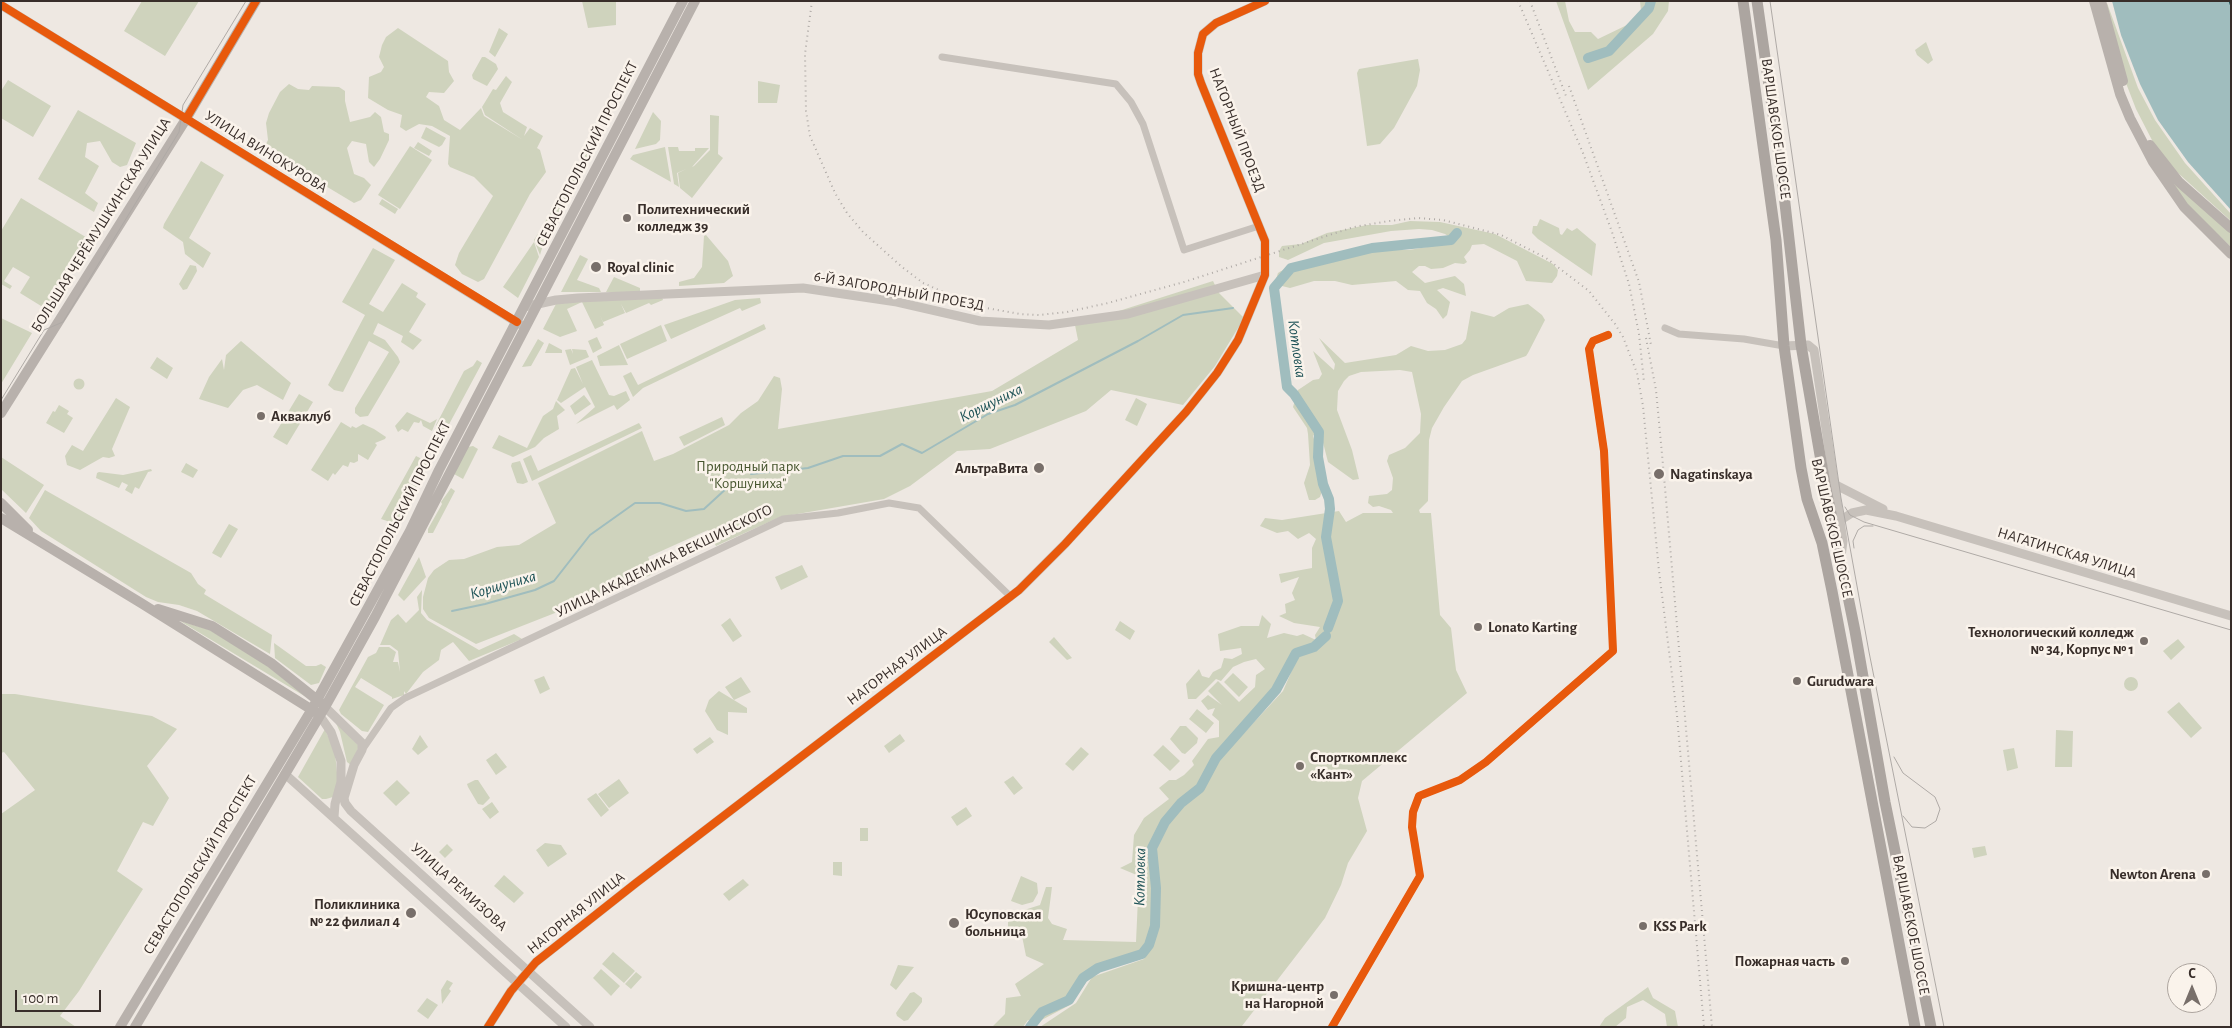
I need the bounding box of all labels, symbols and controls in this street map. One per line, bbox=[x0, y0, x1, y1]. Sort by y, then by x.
street label: ВАРШАВСКОЕ ШОССЕ bbox=[1757, 57, 1795, 201]
street label: СЕВАСТОПОЛЬСКИЙ ПРОСПЕКТ bbox=[532, 58, 642, 250]
street label: НАГОРНЫЙ ПРОЕЗД bbox=[1205, 65, 1269, 195]
street label: УЛИЦА ВИНОКУРОВА bbox=[201, 107, 331, 197]
street label: БОЛЬШАЯ ЧЕРЁМУШКИНСКАЯ УЛИЦА bbox=[27, 114, 175, 336]
place label: Политехнический колледж 39 bbox=[637, 200, 750, 235]
marker: Политехнический колледж 39 bbox=[621, 212, 633, 224]
place label: Royal clinic bbox=[607, 258, 674, 276]
marker: Royal clinic bbox=[589, 260, 603, 274]
street label: 6-Й ЗАГОРОДНЫЙ ПРОЕЗД bbox=[812, 267, 986, 315]
water label: Котловка bbox=[1283, 319, 1311, 379]
water label: Коршуниха bbox=[956, 379, 1026, 427]
place label: Акваклуб bbox=[271, 407, 331, 425]
marker: Акваклуб bbox=[255, 410, 267, 422]
street label: СЕВАСТОПОЛЬСКИЙ ПРОСПЕКТ bbox=[345, 418, 455, 610]
park label: Природный парк "Коршуниха" bbox=[696, 457, 800, 492]
street label: ВАРШАВСКОЕ ШОССЕ bbox=[1807, 457, 1857, 599]
place label: АльтраВита bbox=[955, 459, 1028, 477]
marker: АльтраВита bbox=[1032, 461, 1046, 475]
place label: Nagatinskaya bbox=[1670, 465, 1753, 483]
marker: Nagatinskaya bbox=[1652, 467, 1666, 481]
street label: УЛИЦА АКАДЕМИКА ВЕКШИНСКОГО bbox=[553, 501, 775, 621]
street label: НАГАТИНСКАЯ УЛИЦА bbox=[1995, 523, 2139, 583]
water label: Коршуниха bbox=[468, 566, 538, 604]
place label: Lonato Karting bbox=[1488, 618, 1577, 636]
marker: Lonato Karting bbox=[1472, 621, 1484, 633]
street label: НАГОРНАЯ УЛИЦА bbox=[843, 623, 951, 709]
place label: Технологический колледж № 34, Корпус № 1 bbox=[1968, 623, 2134, 658]
marker: Технологический колледж № 34, Корпус № 1 bbox=[2138, 635, 2150, 647]
place label: Gurudwara bbox=[1807, 672, 1874, 690]
marker: Gurudwara bbox=[1791, 675, 1803, 687]
place label: Спорткомплекс «Кант» bbox=[1310, 748, 1407, 783]
marker: Спорткомплекс «Кант» bbox=[1294, 760, 1306, 772]
street label: СЕВАСТОПОЛЬСКИЙ ПРОСПЕКТ bbox=[139, 772, 261, 958]
street label: УЛИЦА РЕМИЗОВА bbox=[407, 839, 511, 935]
water label: Котловка bbox=[1130, 848, 1150, 906]
street label: ВАРШАВСКОЕ ШОССЕ bbox=[1889, 853, 1933, 997]
place label: Newton Arena bbox=[2109, 865, 2196, 883]
street label: НАГОРНАЯ УЛИЦА bbox=[524, 868, 628, 958]
marker: Newton Arena bbox=[2200, 868, 2212, 880]
place label: Поликлиника № 22 филиал 4 bbox=[309, 895, 400, 930]
place label: Юсуповская больница bbox=[965, 905, 1041, 940]
marker: Поликлиника № 22 филиал 4 bbox=[404, 906, 418, 920]
marker: Юсуповская больница bbox=[947, 916, 961, 930]
place label: KSS Park bbox=[1653, 917, 1707, 935]
marker: KSS Park bbox=[1637, 920, 1649, 932]
place label: Пожарная часть bbox=[1735, 952, 1835, 970]
marker: Пожарная часть bbox=[1839, 955, 1851, 967]
north arrow bbox=[2167, 963, 2217, 1013]
text: С bbox=[2188, 967, 2196, 981]
place label: Кришна-центр на Нагорной bbox=[1231, 977, 1324, 1012]
scale bar bbox=[18, 980, 104, 1012]
marker: Кришна-центр на Нагорной bbox=[1328, 989, 1340, 1001]
text: 100 m bbox=[23, 991, 58, 1006]

